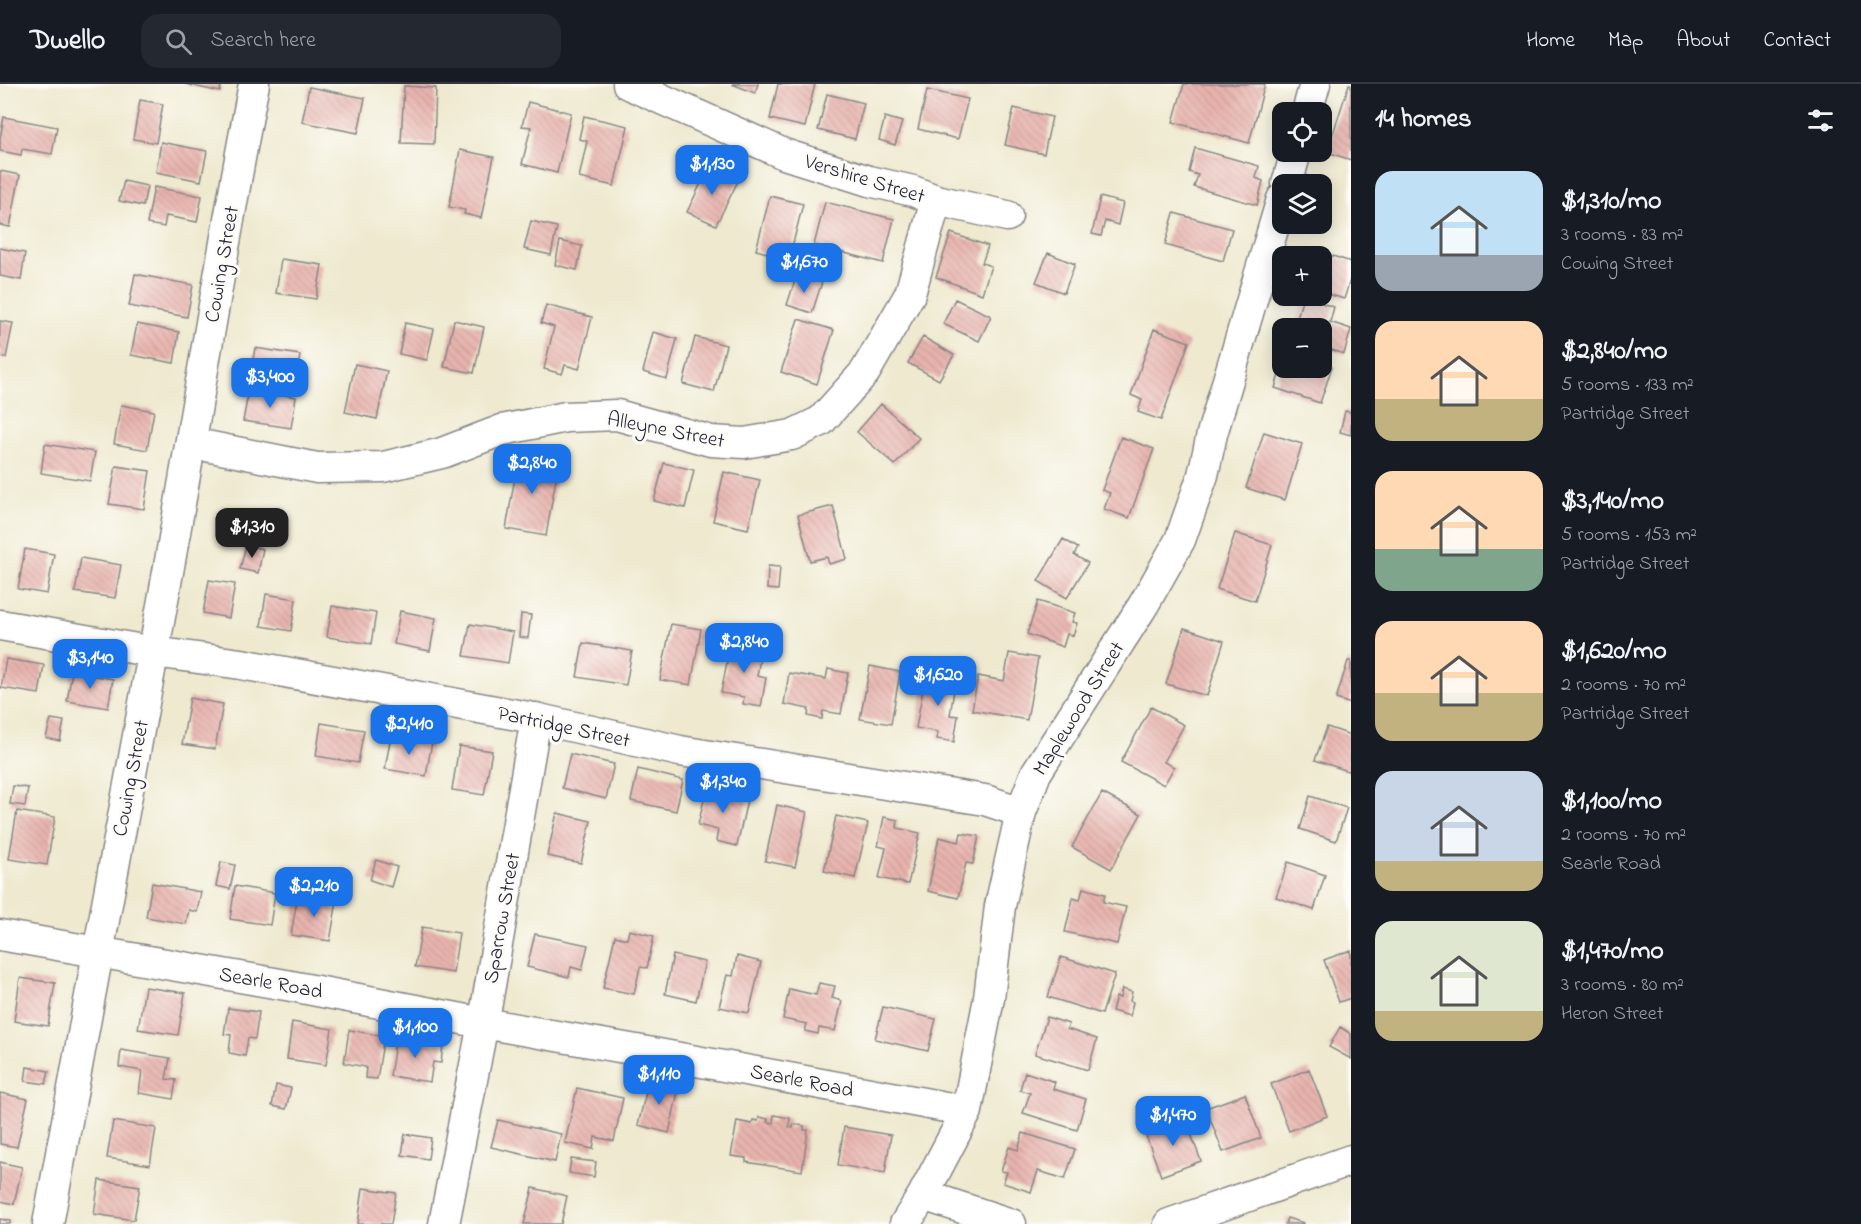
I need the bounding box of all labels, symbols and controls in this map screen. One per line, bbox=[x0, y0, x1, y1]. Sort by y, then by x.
search box bbox=[141, 14, 561, 68]
text: Dwello bbox=[30, 21, 105, 62]
icon: search bbox=[162, 25, 195, 58]
text: Search here bbox=[210, 25, 316, 57]
text: Home bbox=[1526, 26, 1575, 56]
text: Map bbox=[1608, 26, 1643, 56]
text: About bbox=[1676, 26, 1730, 56]
text: Contact bbox=[1763, 26, 1831, 56]
text: 14 homes bbox=[1375, 101, 1471, 139]
map controls bbox=[1272, 102, 1332, 378]
button: locate bbox=[1272, 102, 1332, 162]
icon: filters bbox=[1804, 104, 1837, 137]
pin: $1,130 bbox=[663, 145, 761, 196]
street label: Vershire Street bbox=[800, 147, 928, 212]
text: $1,130 bbox=[689, 150, 735, 179]
button: layers bbox=[1272, 174, 1332, 234]
text: $1,310/mo bbox=[1561, 183, 1661, 221]
icon: home bbox=[1423, 195, 1495, 267]
street label: Cowing Street bbox=[198, 204, 250, 325]
text: 3 rooms · 83 m² bbox=[1561, 221, 1683, 250]
pin: $1,670 bbox=[755, 243, 853, 294]
button: + bbox=[1272, 246, 1332, 306]
text: $1,670 bbox=[780, 248, 828, 277]
text: Cowing Street bbox=[1561, 250, 1673, 279]
button: − bbox=[1272, 318, 1332, 378]
text: $2,840/mo bbox=[1561, 333, 1668, 371]
icon: home bbox=[1423, 345, 1495, 417]
pin: $3,400 bbox=[221, 358, 319, 409]
text: $3,400 bbox=[245, 363, 295, 392]
text: 5 rooms · 133 m² bbox=[1561, 371, 1694, 400]
text: Partridge Street bbox=[1561, 400, 1690, 429]
street label: Alleyne Street bbox=[604, 405, 727, 459]
pin: $2,840 bbox=[483, 444, 581, 495]
text: $2,840 bbox=[507, 449, 557, 478]
text: $3,140/mo bbox=[1561, 483, 1664, 521]
icon: home bbox=[1423, 495, 1495, 567]
pin: $1,310 bbox=[203, 508, 301, 559]
text: $1,310 bbox=[229, 513, 275, 542]
text: 5 rooms · 153 m² bbox=[1561, 521, 1697, 550]
text: Partridge Street bbox=[1561, 550, 1690, 579]
pin: $2,840 bbox=[695, 623, 793, 674]
text: $2,840 bbox=[719, 628, 769, 657]
text: $1,620/mo bbox=[1561, 633, 1667, 671]
street label: Maplewood Street bbox=[1026, 636, 1133, 782]
pin: $3,140 bbox=[41, 639, 139, 690]
text: $3,140 bbox=[66, 644, 114, 673]
icon: home bbox=[1423, 645, 1495, 717]
pin: $1,620 bbox=[889, 656, 987, 707]
text: $1,620 bbox=[913, 661, 963, 690]
text: 2 rooms · 70 m² bbox=[1561, 671, 1686, 700]
street label: Partridge Street bbox=[494, 699, 633, 759]
text: Partridge Street bbox=[1561, 700, 1690, 729]
pin: $2,410 bbox=[360, 705, 458, 756]
text: $2,410 bbox=[385, 710, 433, 739]
street label: Cowing Street bbox=[106, 718, 160, 840]
pin: $1,340 bbox=[674, 763, 772, 814]
text: $1,340 bbox=[699, 768, 747, 797]
text: $1,100/mo bbox=[1561, 783, 1662, 821]
icon: home bbox=[1423, 795, 1495, 867]
text: 2 rooms · 70 m² bbox=[1561, 821, 1686, 850]
text: Searle Road bbox=[1561, 850, 1661, 879]
street label: Sparrow Street bbox=[477, 851, 529, 986]
pin: $2,210 bbox=[265, 867, 363, 918]
text: $2,210 bbox=[289, 872, 339, 901]
text: $1,470/mo bbox=[1561, 933, 1664, 971]
icon: home bbox=[1423, 945, 1495, 1017]
street label: Searle Road bbox=[217, 960, 325, 1008]
text: 3 rooms · 80 m² bbox=[1561, 971, 1684, 1000]
text: Heron Street bbox=[1561, 1000, 1663, 1029]
pin: $1,100 bbox=[366, 1008, 464, 1059]
text: $1,100 bbox=[392, 1013, 438, 1042]
pin: $1,110 bbox=[610, 1055, 708, 1106]
street label: Searle Road bbox=[747, 1057, 856, 1107]
text: $1,110 bbox=[637, 1060, 681, 1089]
pin: $1,470 bbox=[1124, 1096, 1222, 1147]
text: $1,470 bbox=[1149, 1101, 1197, 1130]

